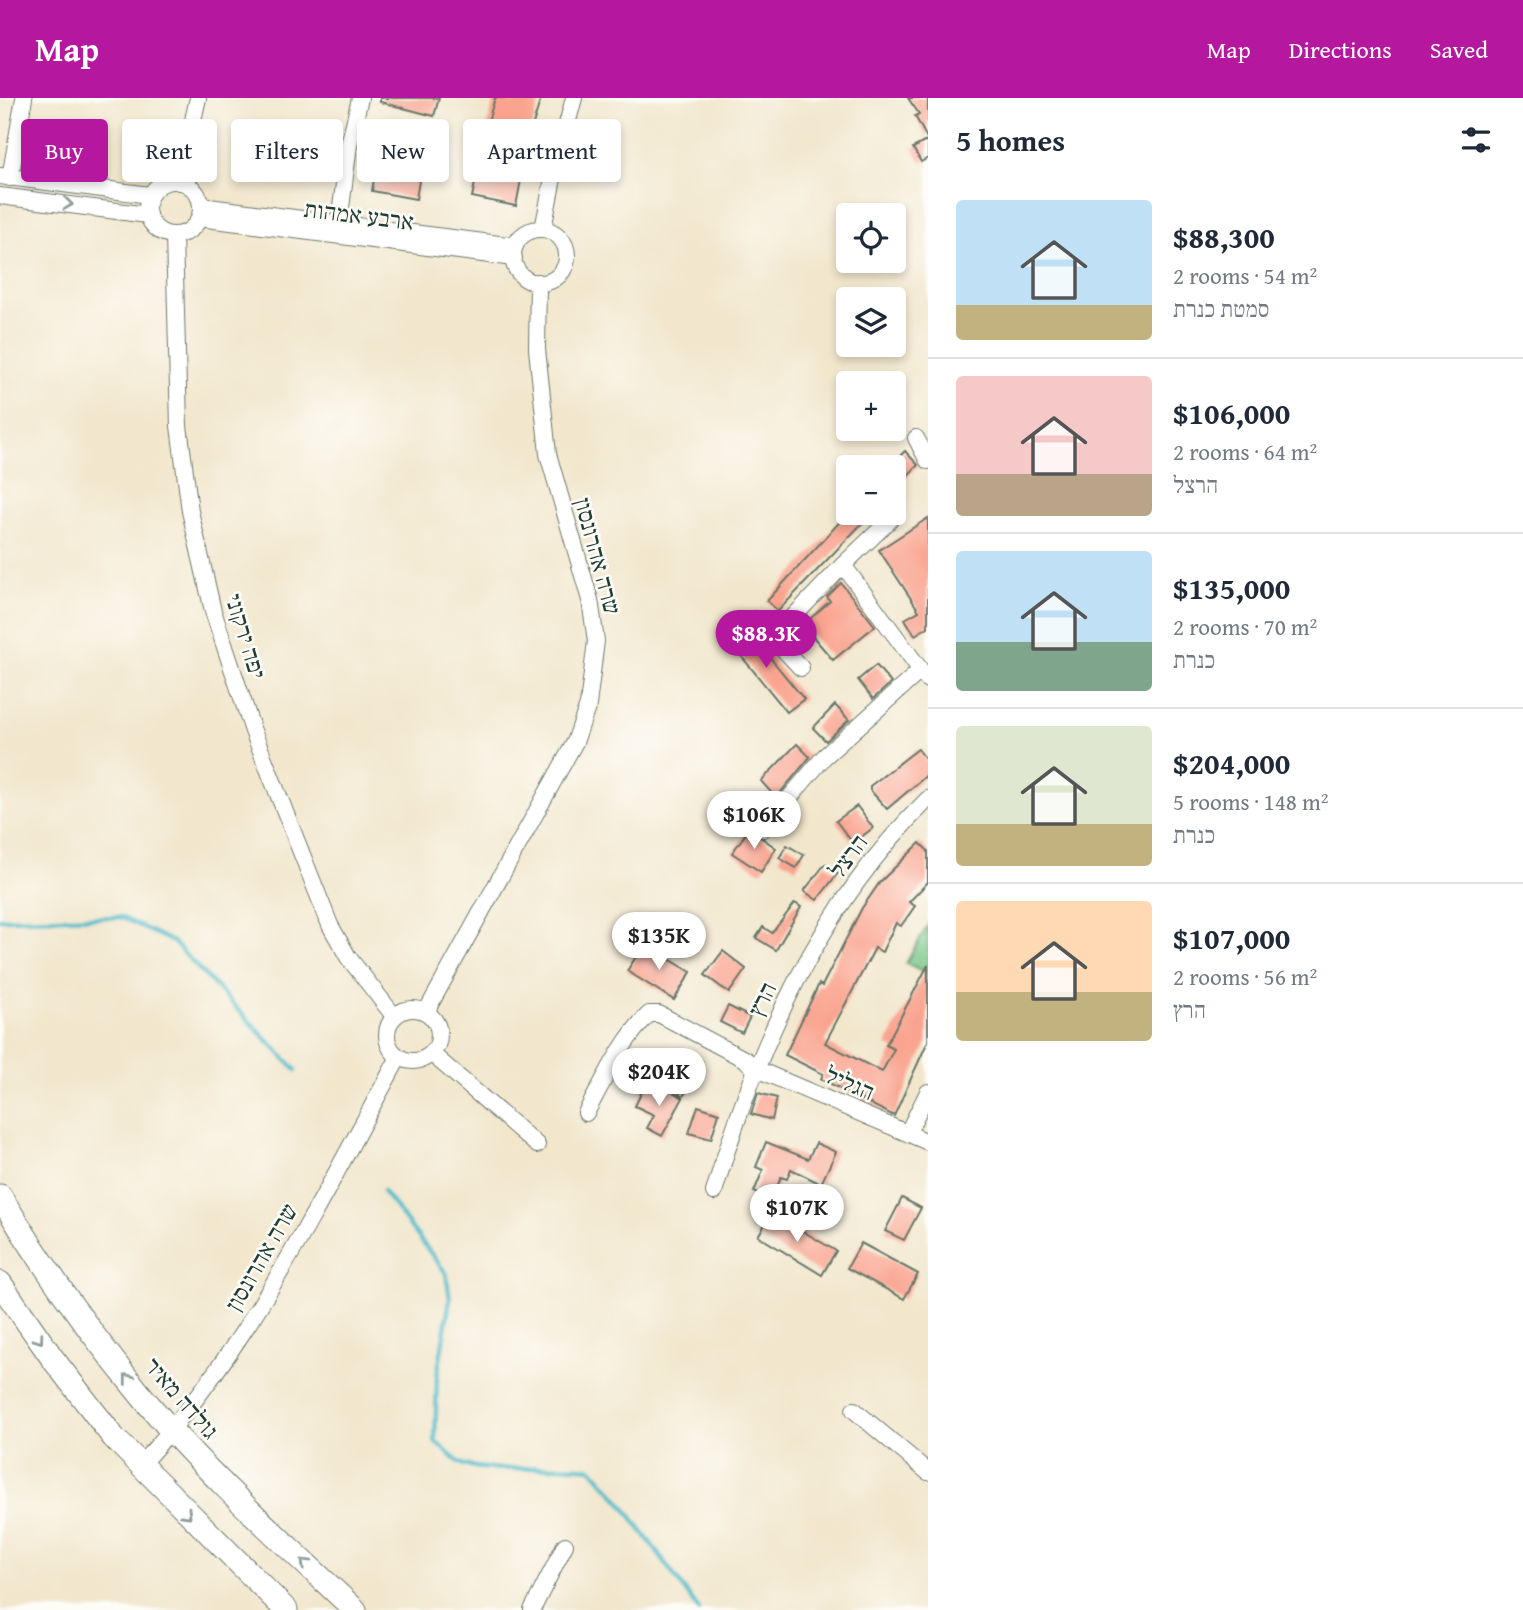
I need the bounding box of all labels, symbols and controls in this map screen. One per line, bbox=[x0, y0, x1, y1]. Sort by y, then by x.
text: Map bbox=[35, 25, 99, 73]
text: Map bbox=[1207, 32, 1251, 67]
text: Directions bbox=[1289, 32, 1392, 67]
text: Saved bbox=[1430, 32, 1488, 67]
text: 5 homes bbox=[956, 118, 1065, 162]
chip: Buy bbox=[21, 119, 108, 182]
chip: Rent bbox=[122, 119, 217, 182]
chip: Filters bbox=[231, 119, 343, 182]
chip: New bbox=[357, 119, 449, 182]
chip: Apartment bbox=[463, 119, 621, 182]
icon: filters bbox=[1457, 121, 1495, 159]
street label: ארבע אמהות bbox=[302, 191, 416, 239]
one-way arrow bbox=[62, 197, 74, 212]
map controls bbox=[836, 203, 906, 525]
button: locate bbox=[836, 203, 906, 273]
text: $88,300 bbox=[1173, 215, 1275, 259]
icon: home bbox=[1012, 228, 1096, 312]
text: 2 rooms · 54 m² bbox=[1173, 259, 1317, 292]
button: layers bbox=[836, 287, 906, 357]
text: סמטת כנרת bbox=[1173, 292, 1270, 325]
button: + bbox=[836, 371, 906, 441]
text: $106,000 bbox=[1173, 391, 1290, 435]
icon: home bbox=[1012, 404, 1096, 488]
text: 2 rooms · 64 m² bbox=[1173, 435, 1317, 468]
button: − bbox=[836, 455, 906, 525]
text: הרצל bbox=[1173, 468, 1218, 501]
street label: שרה אהרונסון bbox=[566, 494, 630, 618]
text: $135,000 bbox=[1173, 566, 1290, 610]
icon: home bbox=[1012, 579, 1096, 663]
street label: יפה ירקוני bbox=[216, 589, 276, 683]
pin: $88.3K bbox=[709, 610, 823, 670]
text: 2 rooms · 70 m² bbox=[1173, 610, 1317, 643]
text: $88.3K bbox=[732, 616, 800, 649]
text: כנרת bbox=[1173, 643, 1215, 676]
text: $204,000 bbox=[1173, 741, 1290, 785]
icon: home bbox=[1012, 754, 1096, 838]
text: 5 rooms · 148 m² bbox=[1173, 785, 1328, 818]
pin: $106K bbox=[705, 792, 803, 851]
text: $106K bbox=[723, 797, 785, 830]
text: כנרת bbox=[1173, 818, 1215, 851]
street label: הרצל bbox=[820, 827, 876, 885]
pin: $135K bbox=[610, 912, 708, 972]
text: $107,000 bbox=[1173, 916, 1290, 960]
text: $135K bbox=[628, 918, 690, 951]
icon: home bbox=[1012, 929, 1096, 1013]
text: 2 rooms · 56 m² bbox=[1173, 960, 1317, 993]
street label: הרץ bbox=[739, 976, 785, 1022]
text: הרץ bbox=[1173, 993, 1206, 1026]
pin: $204K bbox=[610, 1048, 708, 1108]
text: $204K bbox=[628, 1054, 690, 1087]
street label: הגליל bbox=[820, 1057, 880, 1109]
pin: $107K bbox=[748, 1184, 846, 1244]
text: $107K bbox=[766, 1190, 828, 1223]
street label: שרה אהרונסון bbox=[216, 1196, 306, 1318]
one-way arrow bbox=[31, 1331, 43, 1344]
street label: גולדה מאיר bbox=[137, 1349, 227, 1447]
one-way arrow bbox=[124, 1374, 137, 1386]
one-way arrow bbox=[179, 1506, 192, 1519]
one-way arrow bbox=[300, 1558, 313, 1571]

